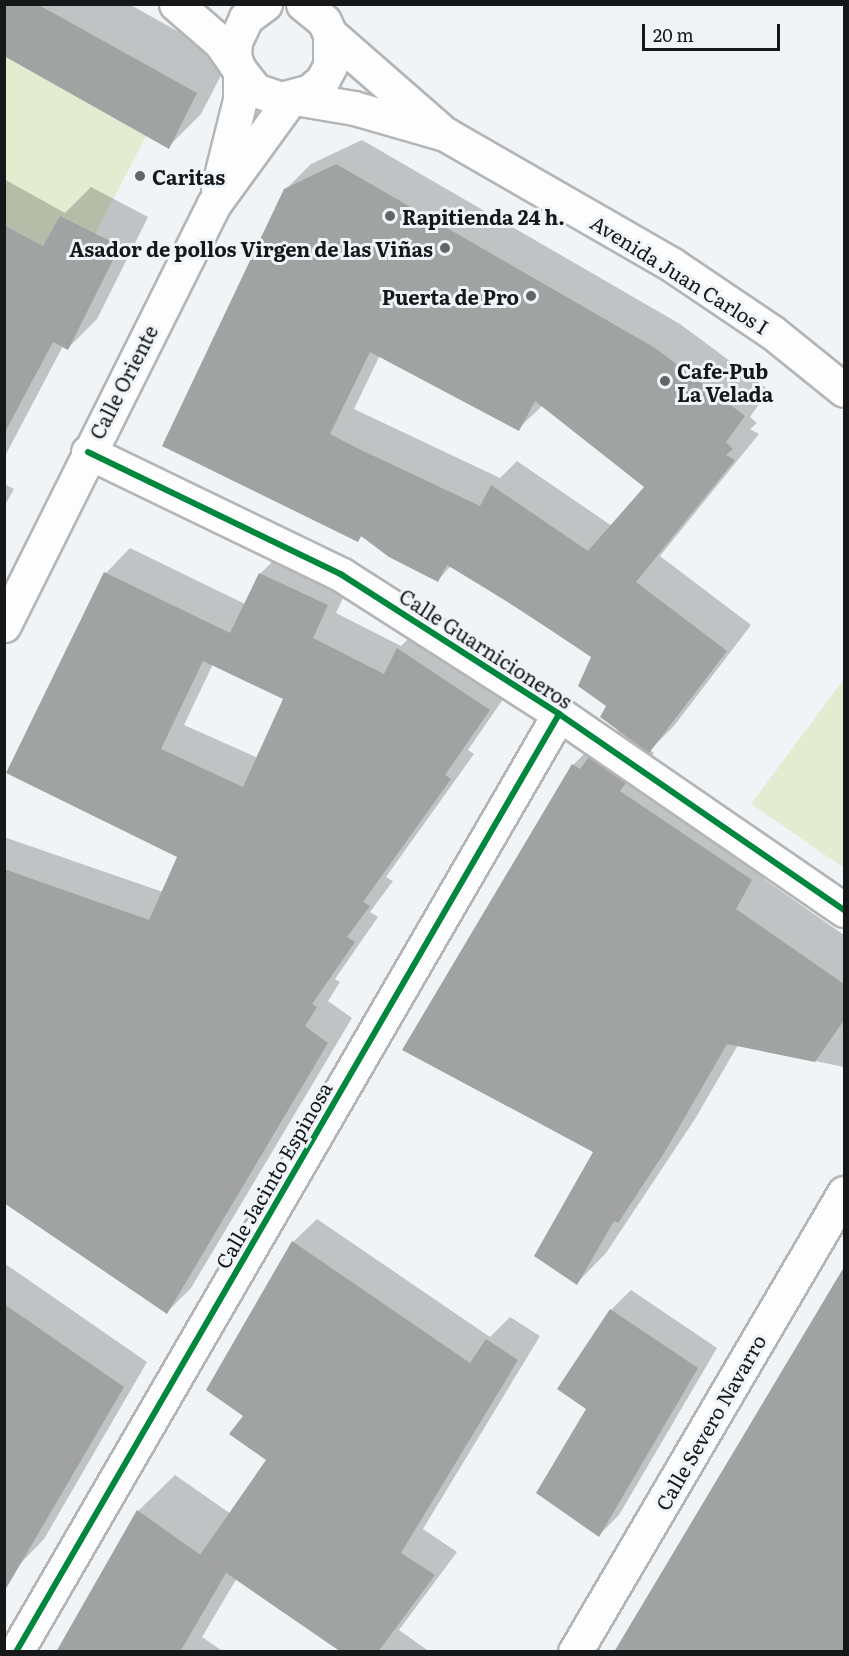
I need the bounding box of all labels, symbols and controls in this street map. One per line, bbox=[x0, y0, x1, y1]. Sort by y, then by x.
scale bar bbox=[645, 12, 783, 50]
text: 20 m bbox=[653, 21, 694, 48]
place label: Caritas bbox=[152, 164, 225, 188]
marker: Caritas bbox=[133, 169, 147, 183]
place label: Rapitienda 24 h. bbox=[402, 204, 565, 228]
marker: Rapitienda 24 h. bbox=[383, 209, 397, 223]
street label: Avenida Juan Carlos I bbox=[587, 210, 773, 338]
place label: Asador de pollos Virgen de las Viñas bbox=[69, 236, 433, 260]
marker: Asador de pollos Virgen de las Viñas bbox=[438, 241, 452, 255]
place label: Puerta de Pro bbox=[382, 284, 519, 308]
marker: Puerta de Pro bbox=[524, 289, 538, 303]
street label: Calle Oriente bbox=[84, 321, 162, 443]
place label: Cafe-Pub La Velada bbox=[677, 358, 773, 405]
marker: Cafe-Pub La Velada bbox=[658, 374, 672, 388]
street label: Calle Guarnicioneros bbox=[395, 583, 577, 713]
street label: Calle Jacinto Espinosa bbox=[210, 1078, 336, 1272]
street label: Calle Severo Navarro bbox=[650, 1330, 770, 1514]

